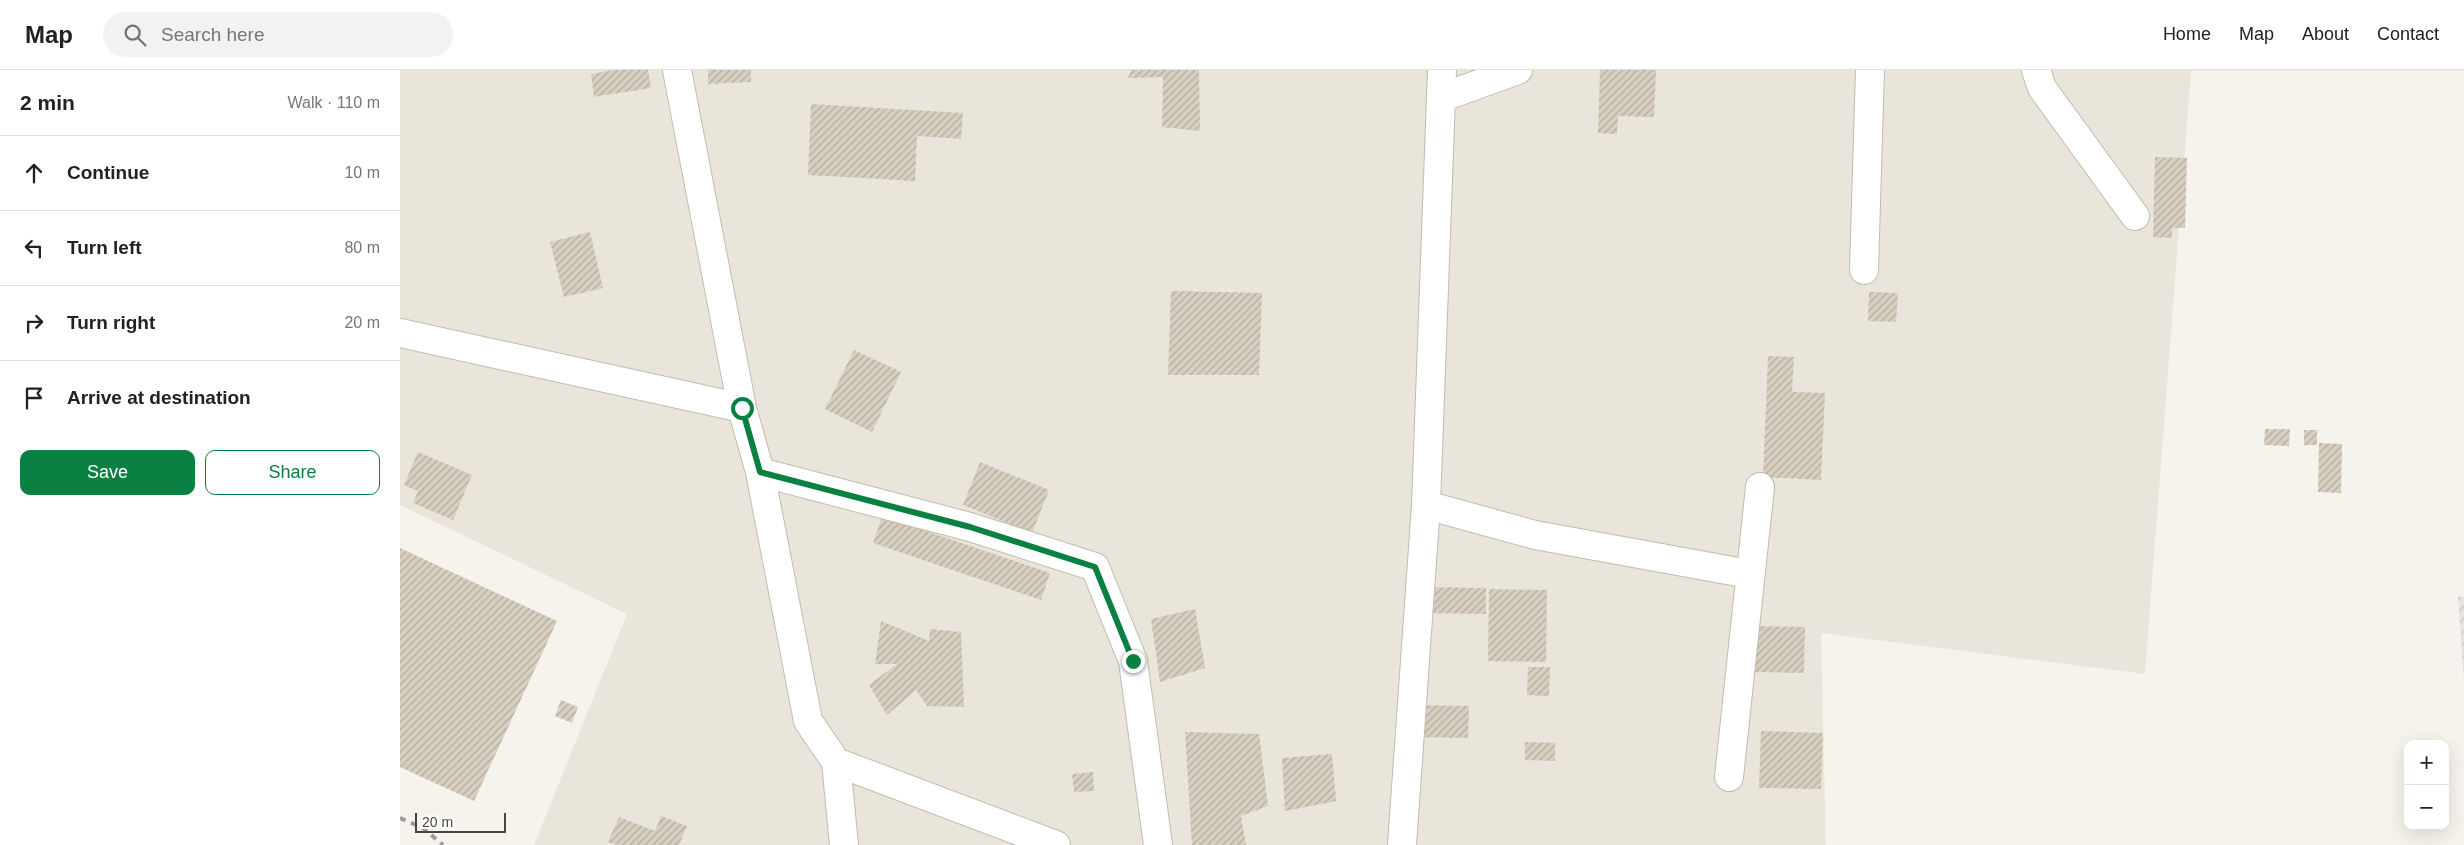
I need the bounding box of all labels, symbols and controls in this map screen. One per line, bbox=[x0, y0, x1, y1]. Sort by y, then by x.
search box bbox=[103, 12, 453, 57]
text: Map bbox=[25, 21, 73, 48]
icon: search bbox=[121, 21, 149, 49]
text: Search here bbox=[161, 24, 265, 45]
text: Home bbox=[2163, 24, 2211, 44]
text: Map bbox=[2239, 24, 2274, 44]
text: About bbox=[2302, 24, 2349, 44]
text: Contact bbox=[2377, 24, 2439, 44]
text: 2 min bbox=[20, 91, 75, 114]
text: Walk · 110 m bbox=[288, 94, 380, 111]
icon: ahead bbox=[20, 159, 48, 187]
text: Continue bbox=[67, 162, 149, 183]
text: 10 m bbox=[344, 164, 380, 181]
icon: left bbox=[20, 234, 48, 262]
text: Turn left bbox=[67, 237, 142, 258]
text: 80 m bbox=[344, 239, 380, 256]
icon: right bbox=[20, 309, 48, 337]
text: Turn right bbox=[67, 312, 155, 333]
text: 20 m bbox=[344, 314, 380, 331]
icon: arrive bbox=[20, 384, 48, 412]
text: Arrive at destination bbox=[67, 387, 251, 408]
route start bbox=[731, 397, 754, 420]
button: Save bbox=[20, 450, 195, 495]
button: Share bbox=[205, 450, 380, 495]
route end bbox=[1122, 650, 1145, 673]
map controls bbox=[2404, 740, 2449, 830]
button: + bbox=[2404, 740, 2449, 785]
button: − bbox=[2404, 785, 2449, 830]
scale bar bbox=[415, 810, 506, 833]
text: 20 m bbox=[422, 814, 453, 830]

